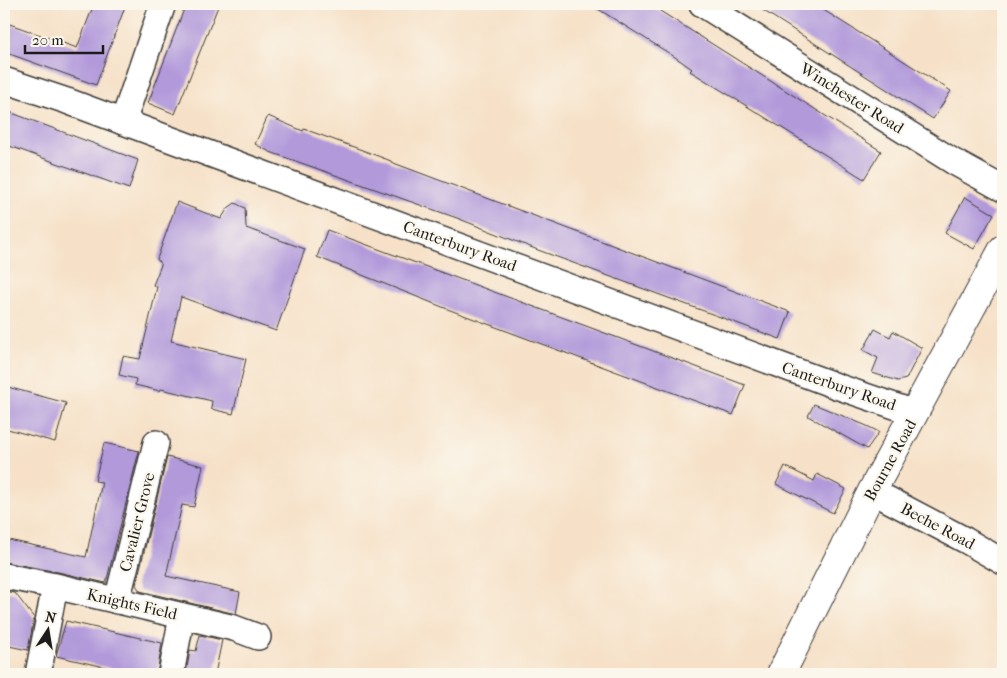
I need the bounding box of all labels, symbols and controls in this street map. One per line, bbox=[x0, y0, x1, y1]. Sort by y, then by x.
scale bar bbox=[25, 22, 102, 54]
text: 20 m bbox=[32, 31, 64, 49]
street label: Winchester Road bbox=[796, 58, 908, 138]
street label: Canterbury Road bbox=[401, 217, 520, 275]
street label: Canterbury Road bbox=[779, 358, 899, 415]
street label: Bourne Road bbox=[860, 416, 920, 504]
street label: Cavalier Grove bbox=[115, 470, 159, 574]
street label: Beche Road bbox=[898, 499, 979, 554]
street label: Knights Field bbox=[85, 584, 179, 624]
north arrow bbox=[22, 606, 72, 656]
text: N bbox=[44, 608, 58, 627]

